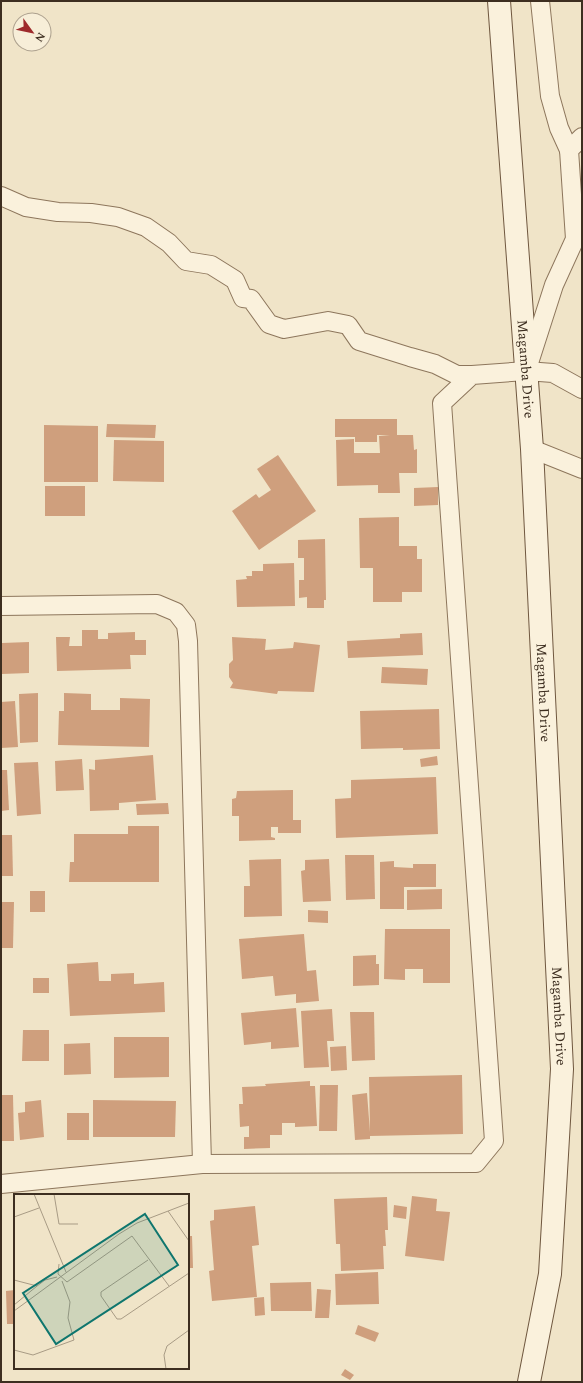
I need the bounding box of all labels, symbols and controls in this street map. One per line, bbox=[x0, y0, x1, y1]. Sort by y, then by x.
north arrow bbox=[12, 12, 52, 52]
text: N bbox=[30, 29, 50, 46]
street label: Magamba Drive bbox=[511, 319, 540, 419]
street label: Magamba Drive bbox=[530, 643, 556, 743]
street label: Magamba Drive bbox=[546, 966, 572, 1066]
inset map bbox=[14, 1194, 189, 1369]

